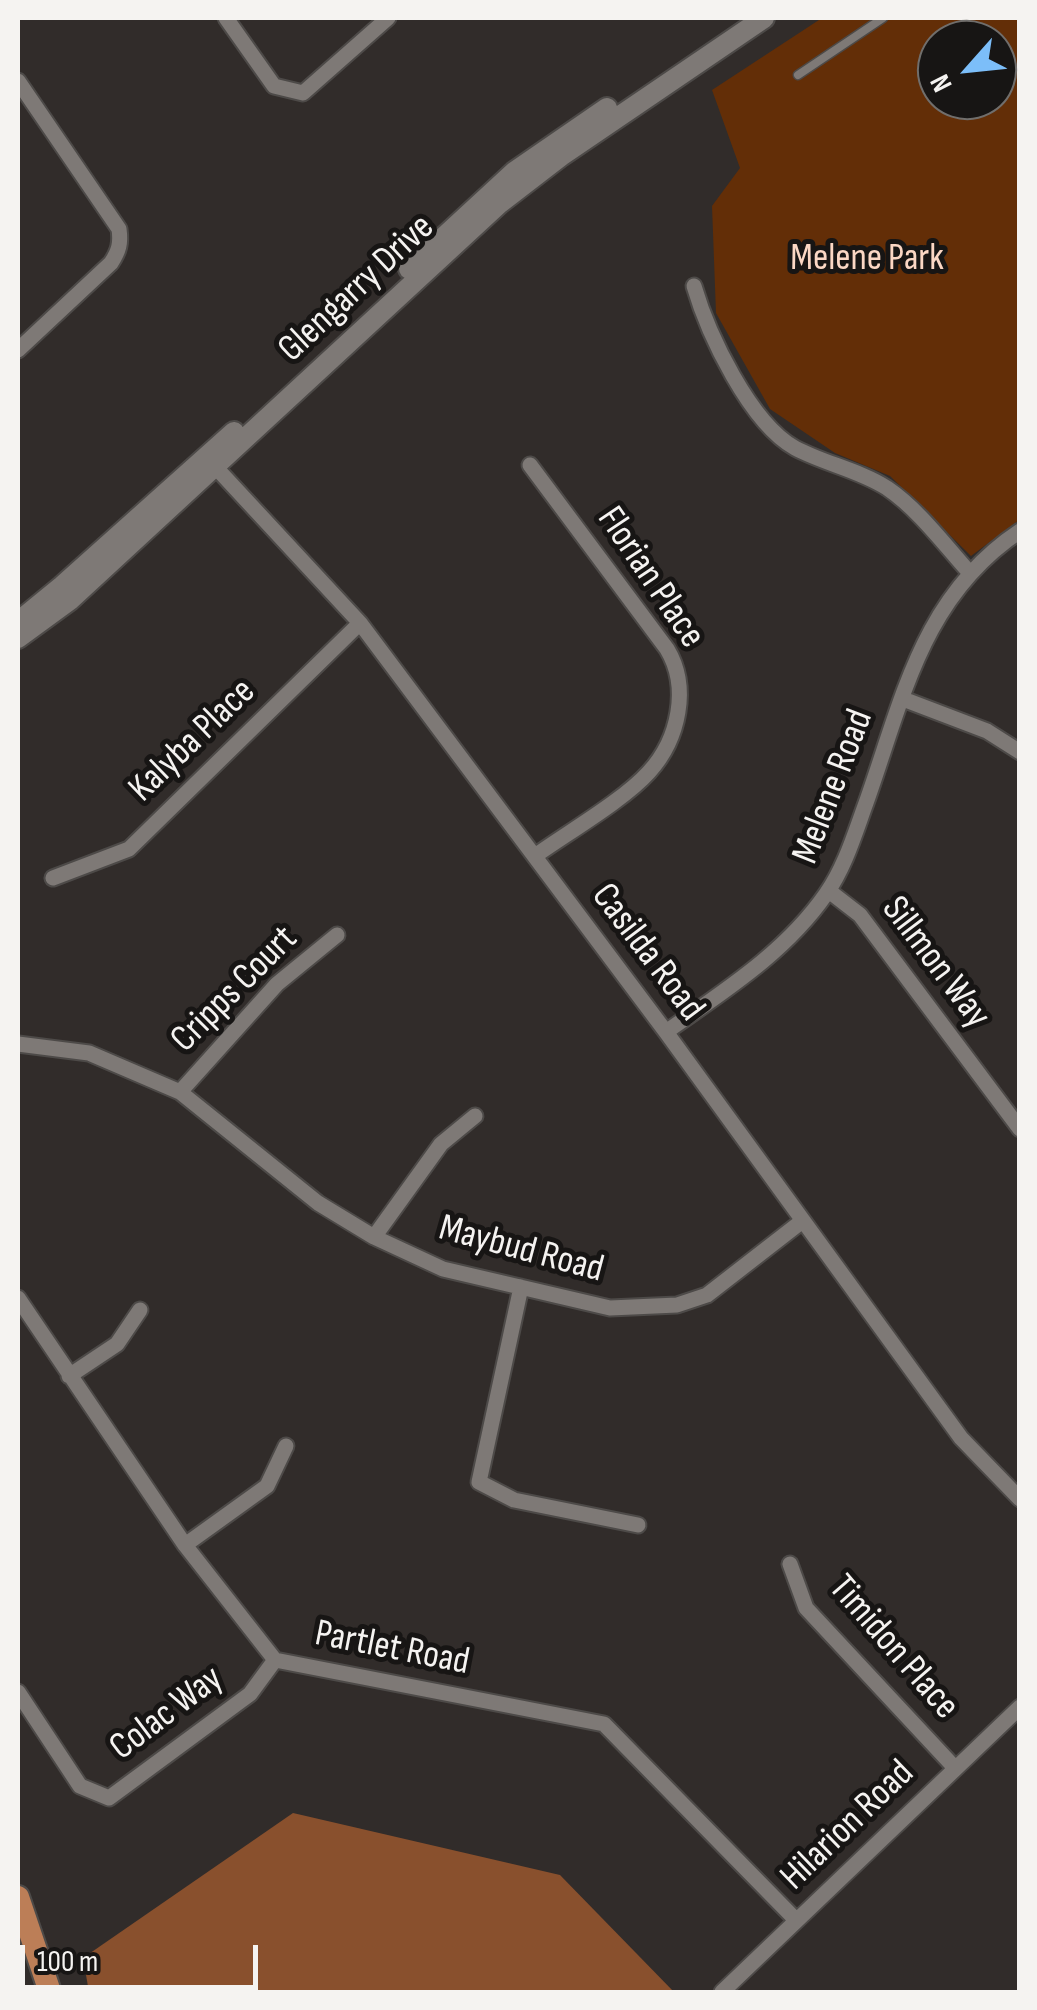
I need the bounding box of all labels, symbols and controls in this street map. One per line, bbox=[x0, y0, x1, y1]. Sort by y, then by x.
north arrow bbox=[917, 20, 1017, 120]
text: N bbox=[924, 69, 960, 97]
street label: Glengarry Drive bbox=[270, 205, 444, 373]
park label: Melene Park bbox=[790, 236, 944, 282]
street label: Florian Place bbox=[586, 499, 714, 657]
street label: Kalyba Place bbox=[120, 670, 266, 812]
street label: Melene Road bbox=[784, 704, 884, 870]
street label: Casilda Road bbox=[581, 875, 713, 1031]
street label: Sillmon Way bbox=[871, 888, 999, 1038]
street label: Cripps Court bbox=[162, 917, 308, 1063]
street label: Maybud Road bbox=[434, 1206, 608, 1294]
street label: Timidon Place bbox=[818, 1567, 968, 1729]
street label: Partlet Road bbox=[311, 1612, 473, 1686]
street label: Colac Way bbox=[102, 1657, 232, 1771]
street label: Hilarion Road bbox=[772, 1751, 924, 1901]
scale bar bbox=[25, 1925, 262, 1987]
text: 100 m bbox=[37, 1944, 98, 1980]

